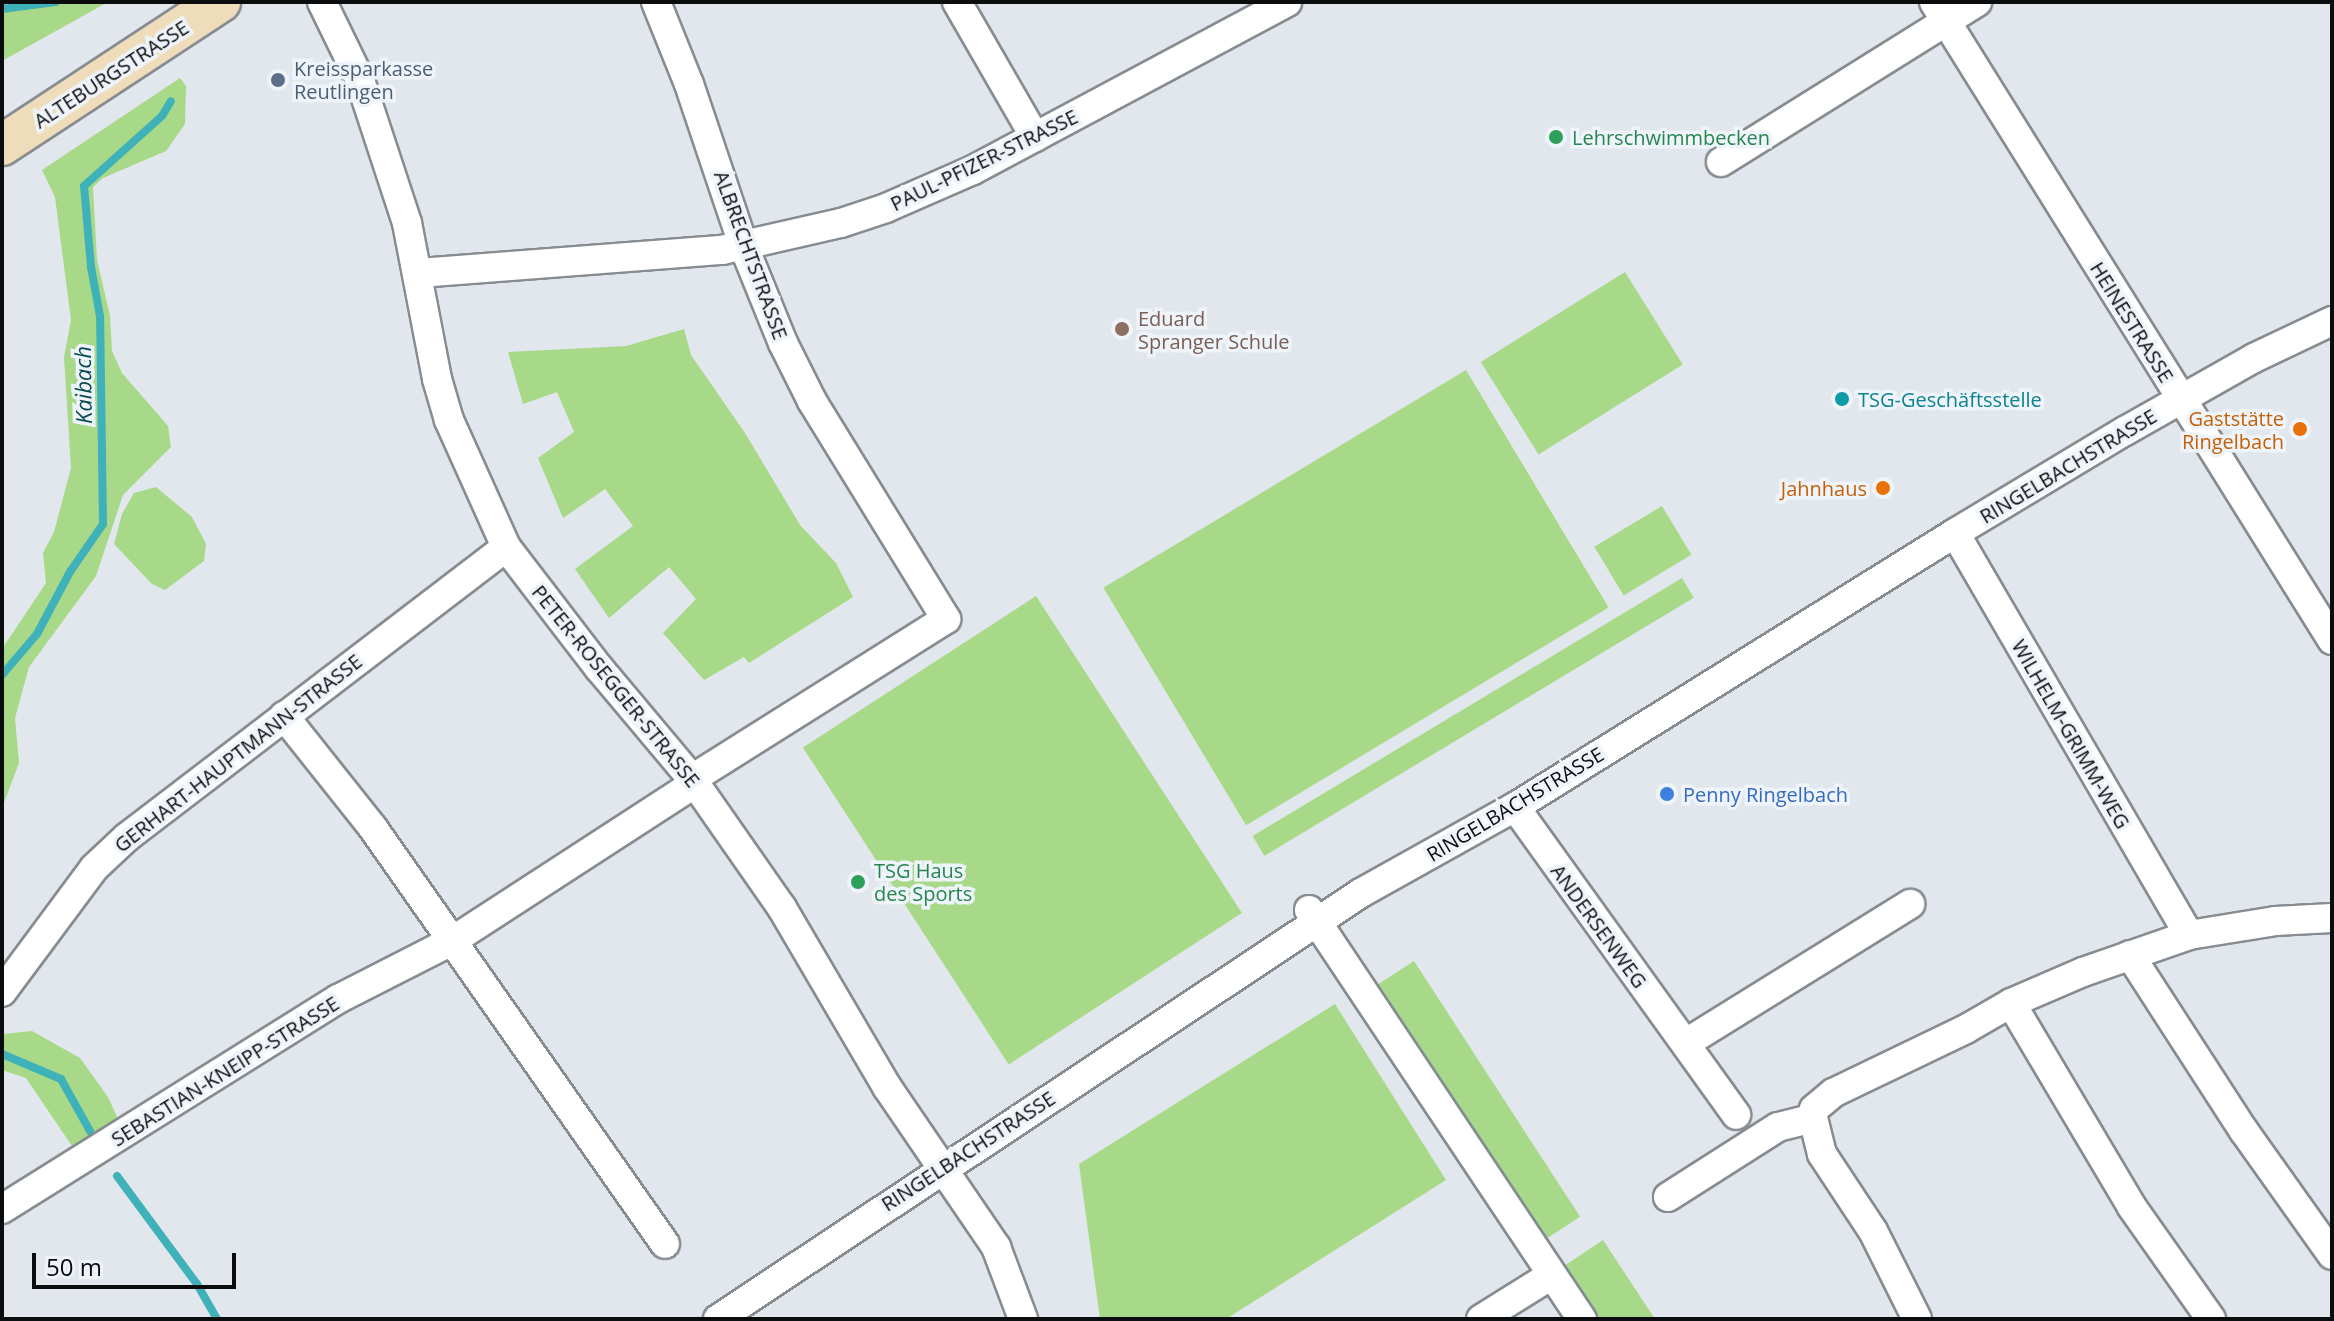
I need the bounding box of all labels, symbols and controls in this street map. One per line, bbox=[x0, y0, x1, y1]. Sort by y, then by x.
street label: ALTEBURGSTRASSE bbox=[29, 15, 193, 133]
place label: Kreissparkasse Reutlingen bbox=[294, 56, 433, 103]
marker: Kreissparkasse Reutlingen bbox=[269, 71, 287, 89]
street label: PAUL-PFIZER-STRASSE bbox=[886, 104, 1082, 216]
place label: Lehrschwimmbecken bbox=[1572, 125, 1770, 149]
marker: Lehrschwimmbecken bbox=[1547, 128, 1565, 146]
street label: ALBRECHTSTRASSE bbox=[709, 167, 793, 343]
street label: HEINESTRASSE bbox=[2085, 257, 2179, 387]
place label: Eduard Spranger Schule bbox=[1138, 306, 1290, 353]
marker: Eduard Spranger Schule bbox=[1113, 320, 1131, 338]
water label: Kaibach bbox=[69, 346, 97, 424]
place label: TSG-Geschäftsstelle bbox=[1858, 387, 2042, 411]
marker: TSG-Geschäftsstelle bbox=[1833, 390, 1851, 408]
street label: RINGELBACHSTRASSE bbox=[1975, 404, 2161, 528]
place label: Gaststätte Ringelbach bbox=[2182, 406, 2284, 453]
marker: Gaststätte Ringelbach bbox=[2291, 420, 2309, 438]
place label: Jahnhaus bbox=[1781, 476, 1867, 500]
marker: Jahnhaus bbox=[1874, 479, 1892, 497]
street label: PETER-ROSEGGER-STRASSE bbox=[527, 580, 705, 792]
street label: WILHELM-GRIMM-WEG bbox=[2007, 635, 2135, 833]
street label: GERHART-HAUPTMANN-STRASSE bbox=[109, 649, 367, 857]
street label: RINGELBACHSTRASSE bbox=[1422, 742, 1608, 866]
place label: Penny Ringelbach bbox=[1683, 782, 1848, 806]
marker: Penny Ringelbach bbox=[1658, 785, 1676, 803]
place label: TSG Haus des Sports bbox=[874, 858, 972, 905]
street label: ANDERSENWEG bbox=[1546, 860, 1652, 992]
marker: TSG Haus des Sports bbox=[849, 873, 867, 891]
street label: SEBASTIAN-KNEIPP-STRASSE bbox=[107, 991, 343, 1151]
street label: RINGELBACHSTRASSE bbox=[877, 1086, 1059, 1216]
scale bar bbox=[36, 1237, 240, 1287]
text: 50 m bbox=[46, 1250, 102, 1283]

